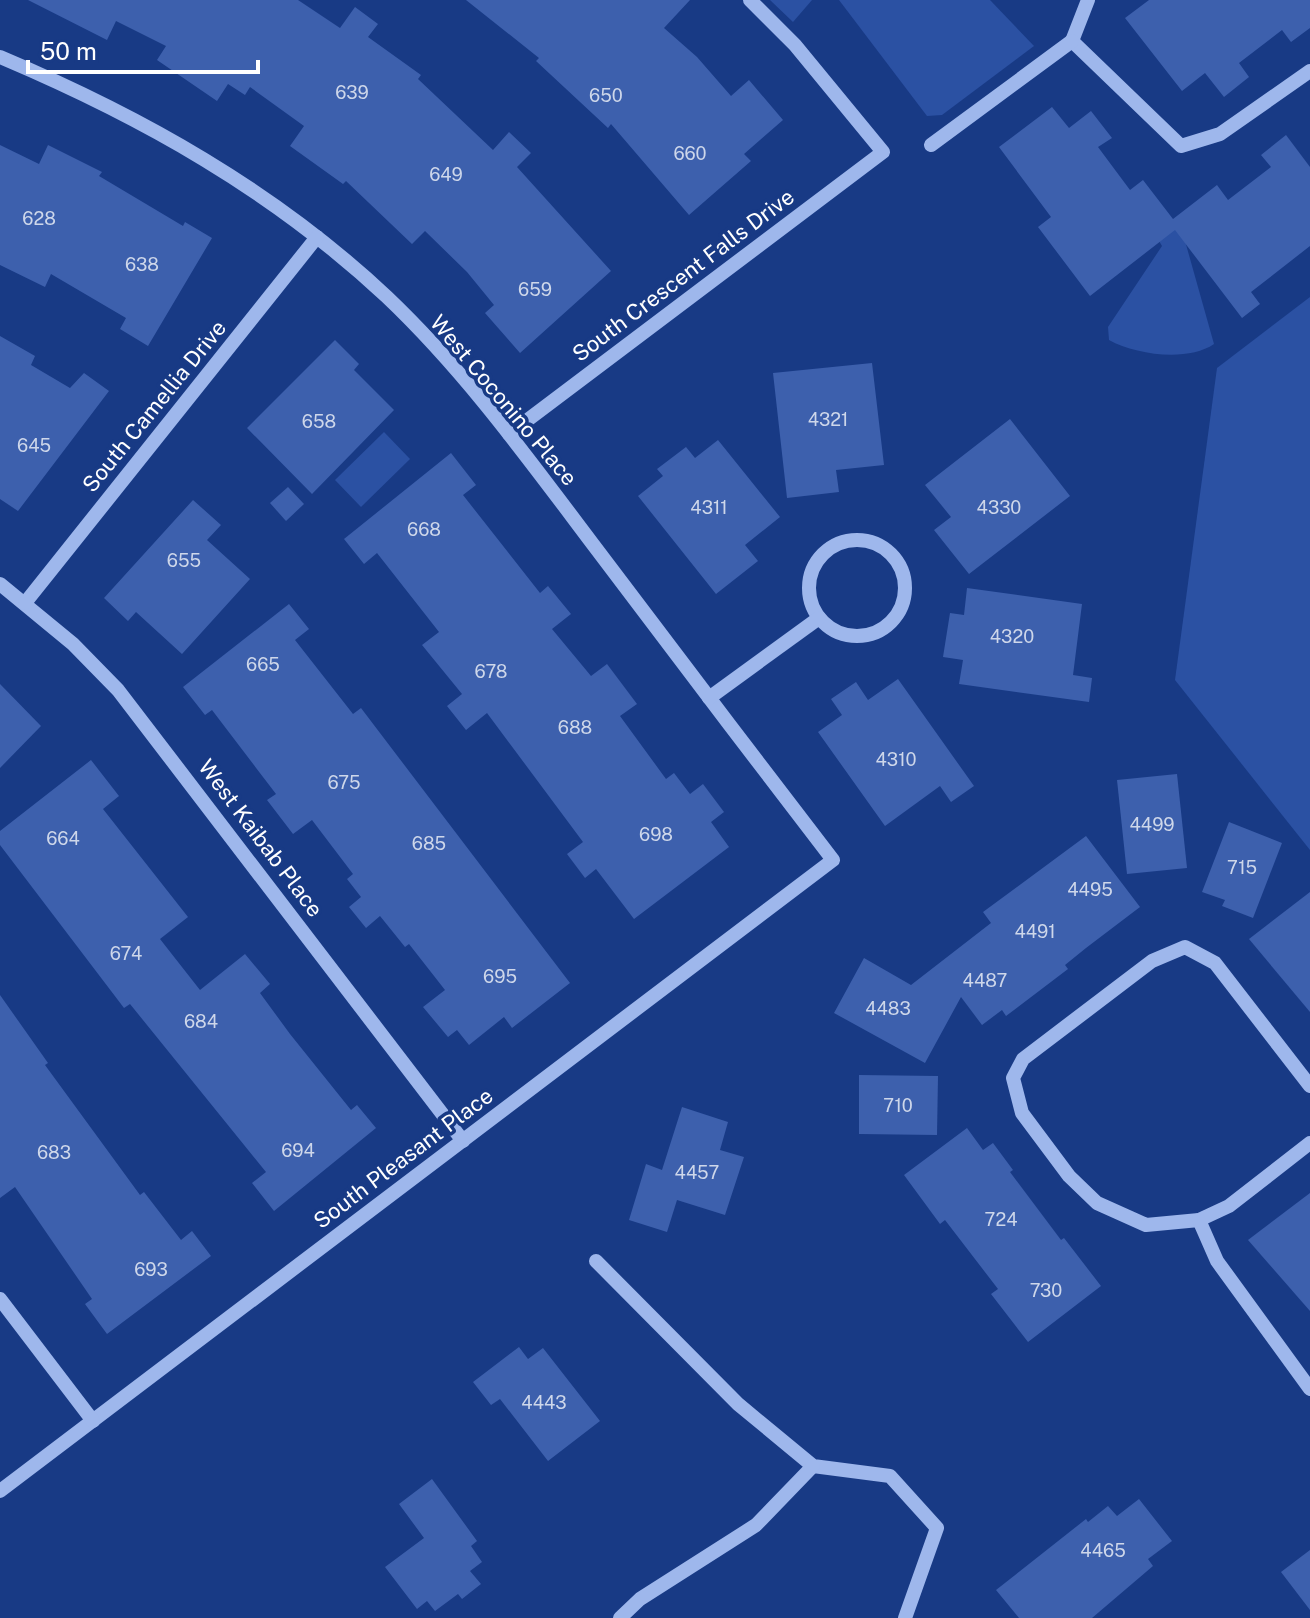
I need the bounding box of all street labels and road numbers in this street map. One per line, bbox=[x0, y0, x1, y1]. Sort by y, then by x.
street label: South Crescent Falls Drive bbox=[567, 183, 799, 367]
street label: West Coconino Place bbox=[425, 309, 583, 491]
street label: South Camellia Drive bbox=[77, 315, 231, 497]
street label: West Kaibab Place bbox=[193, 754, 329, 922]
street label: South Pleasant Place bbox=[308, 1082, 498, 1234]

